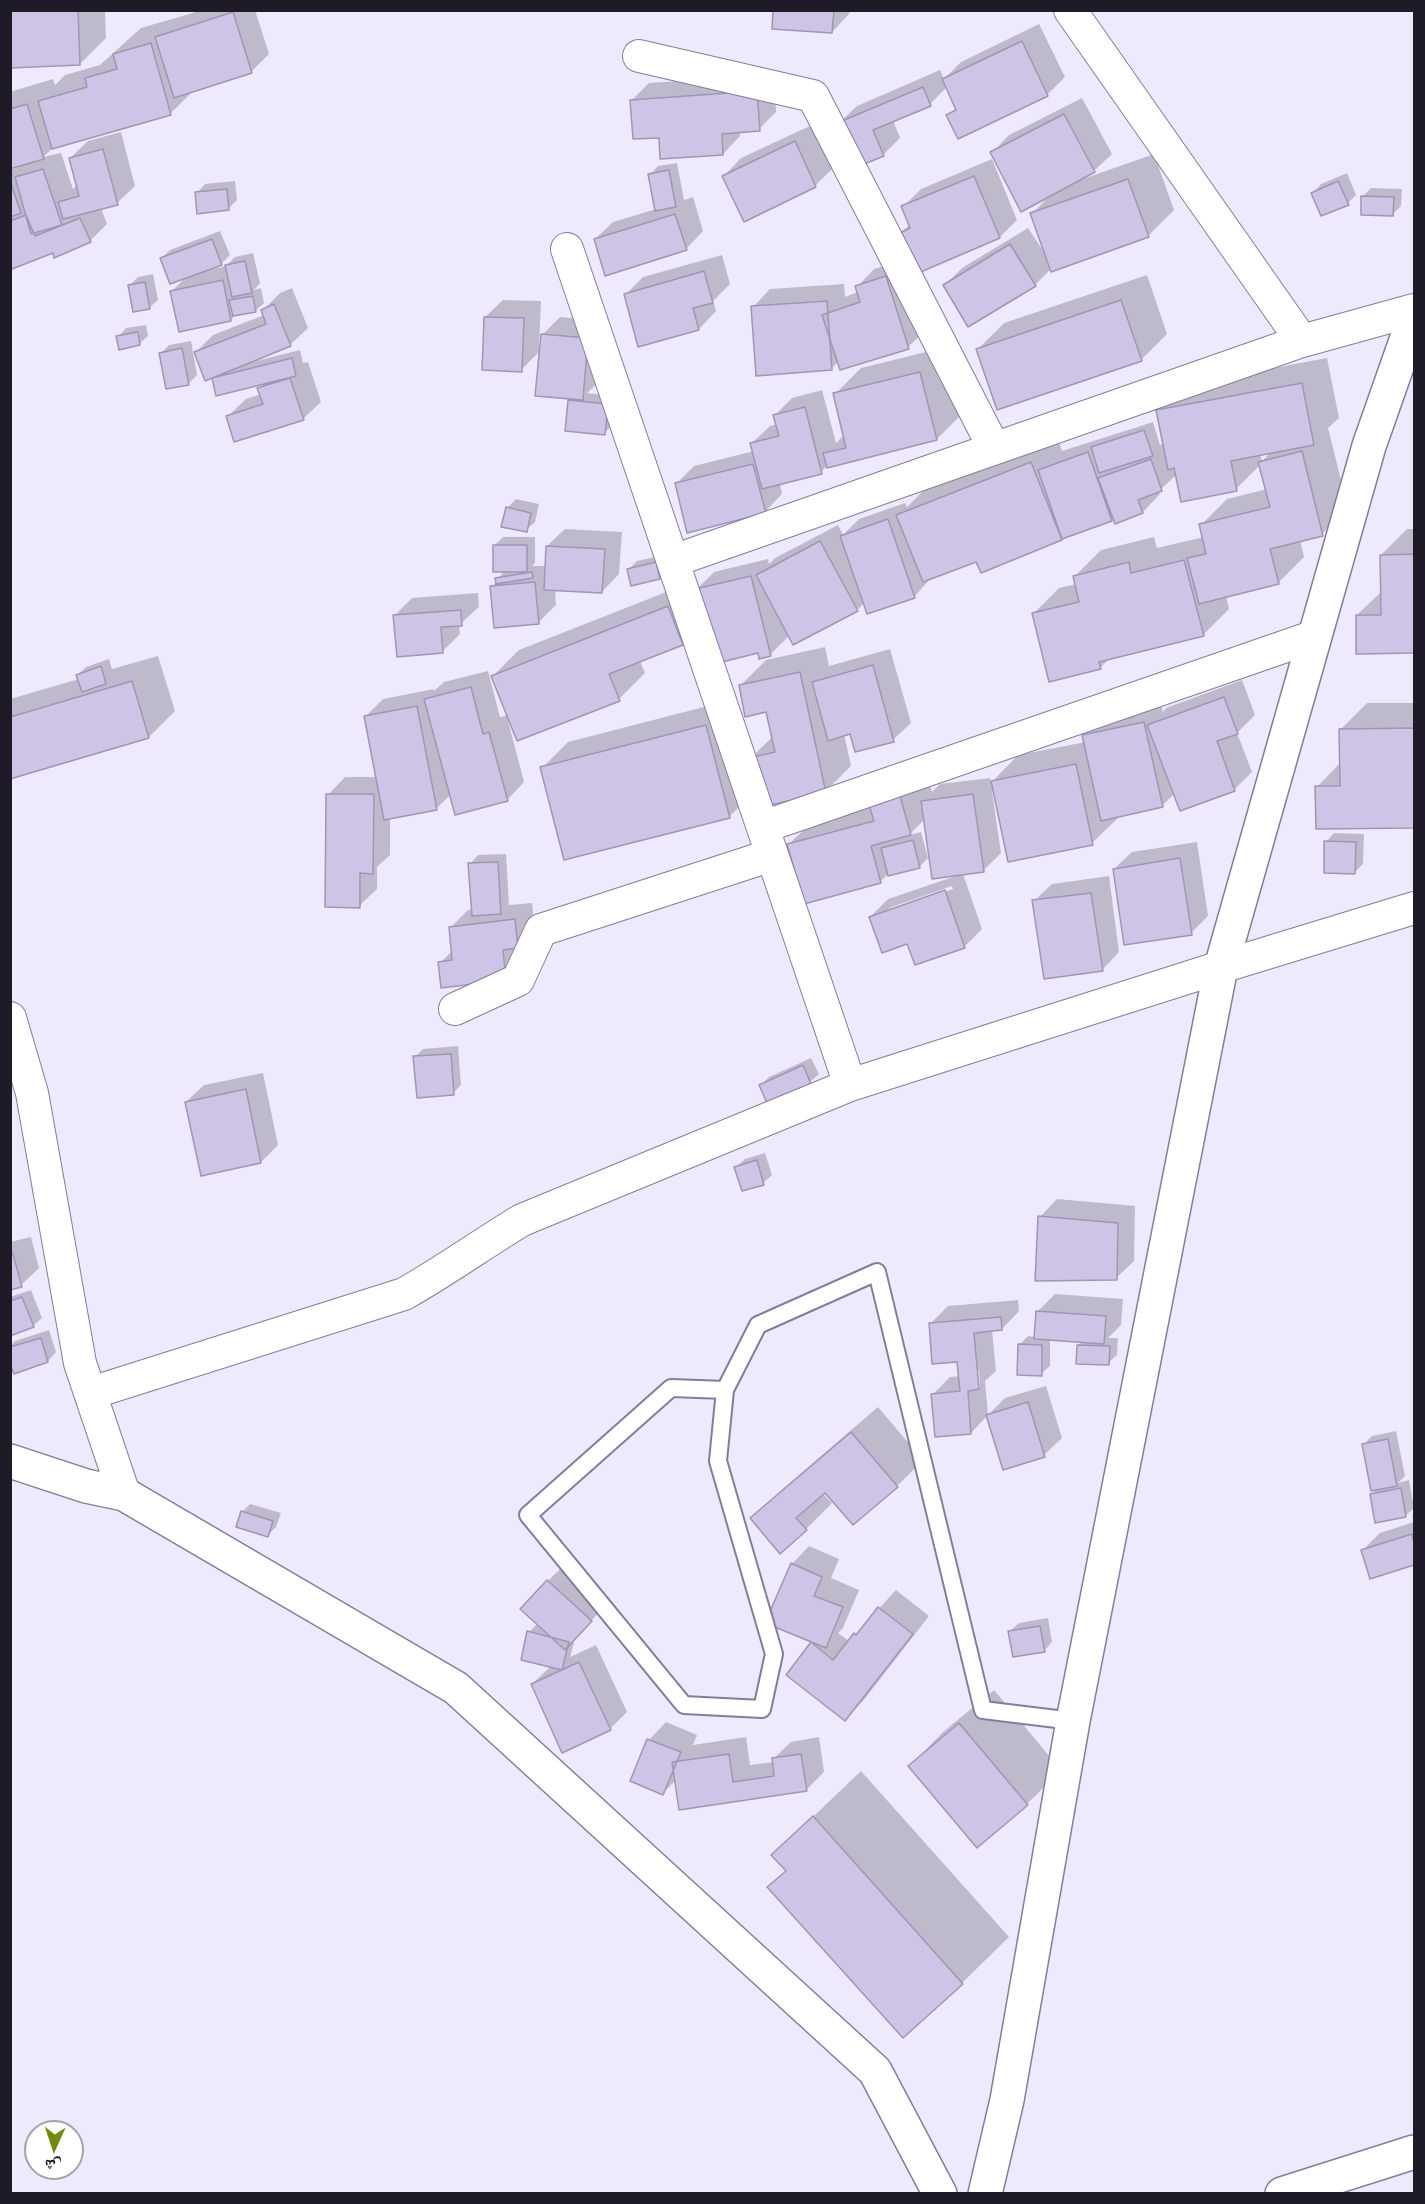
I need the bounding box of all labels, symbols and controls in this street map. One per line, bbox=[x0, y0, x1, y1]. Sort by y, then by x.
north arrow bbox=[24, 2120, 84, 2180]
text: ش bbox=[44, 2157, 62, 2176]

